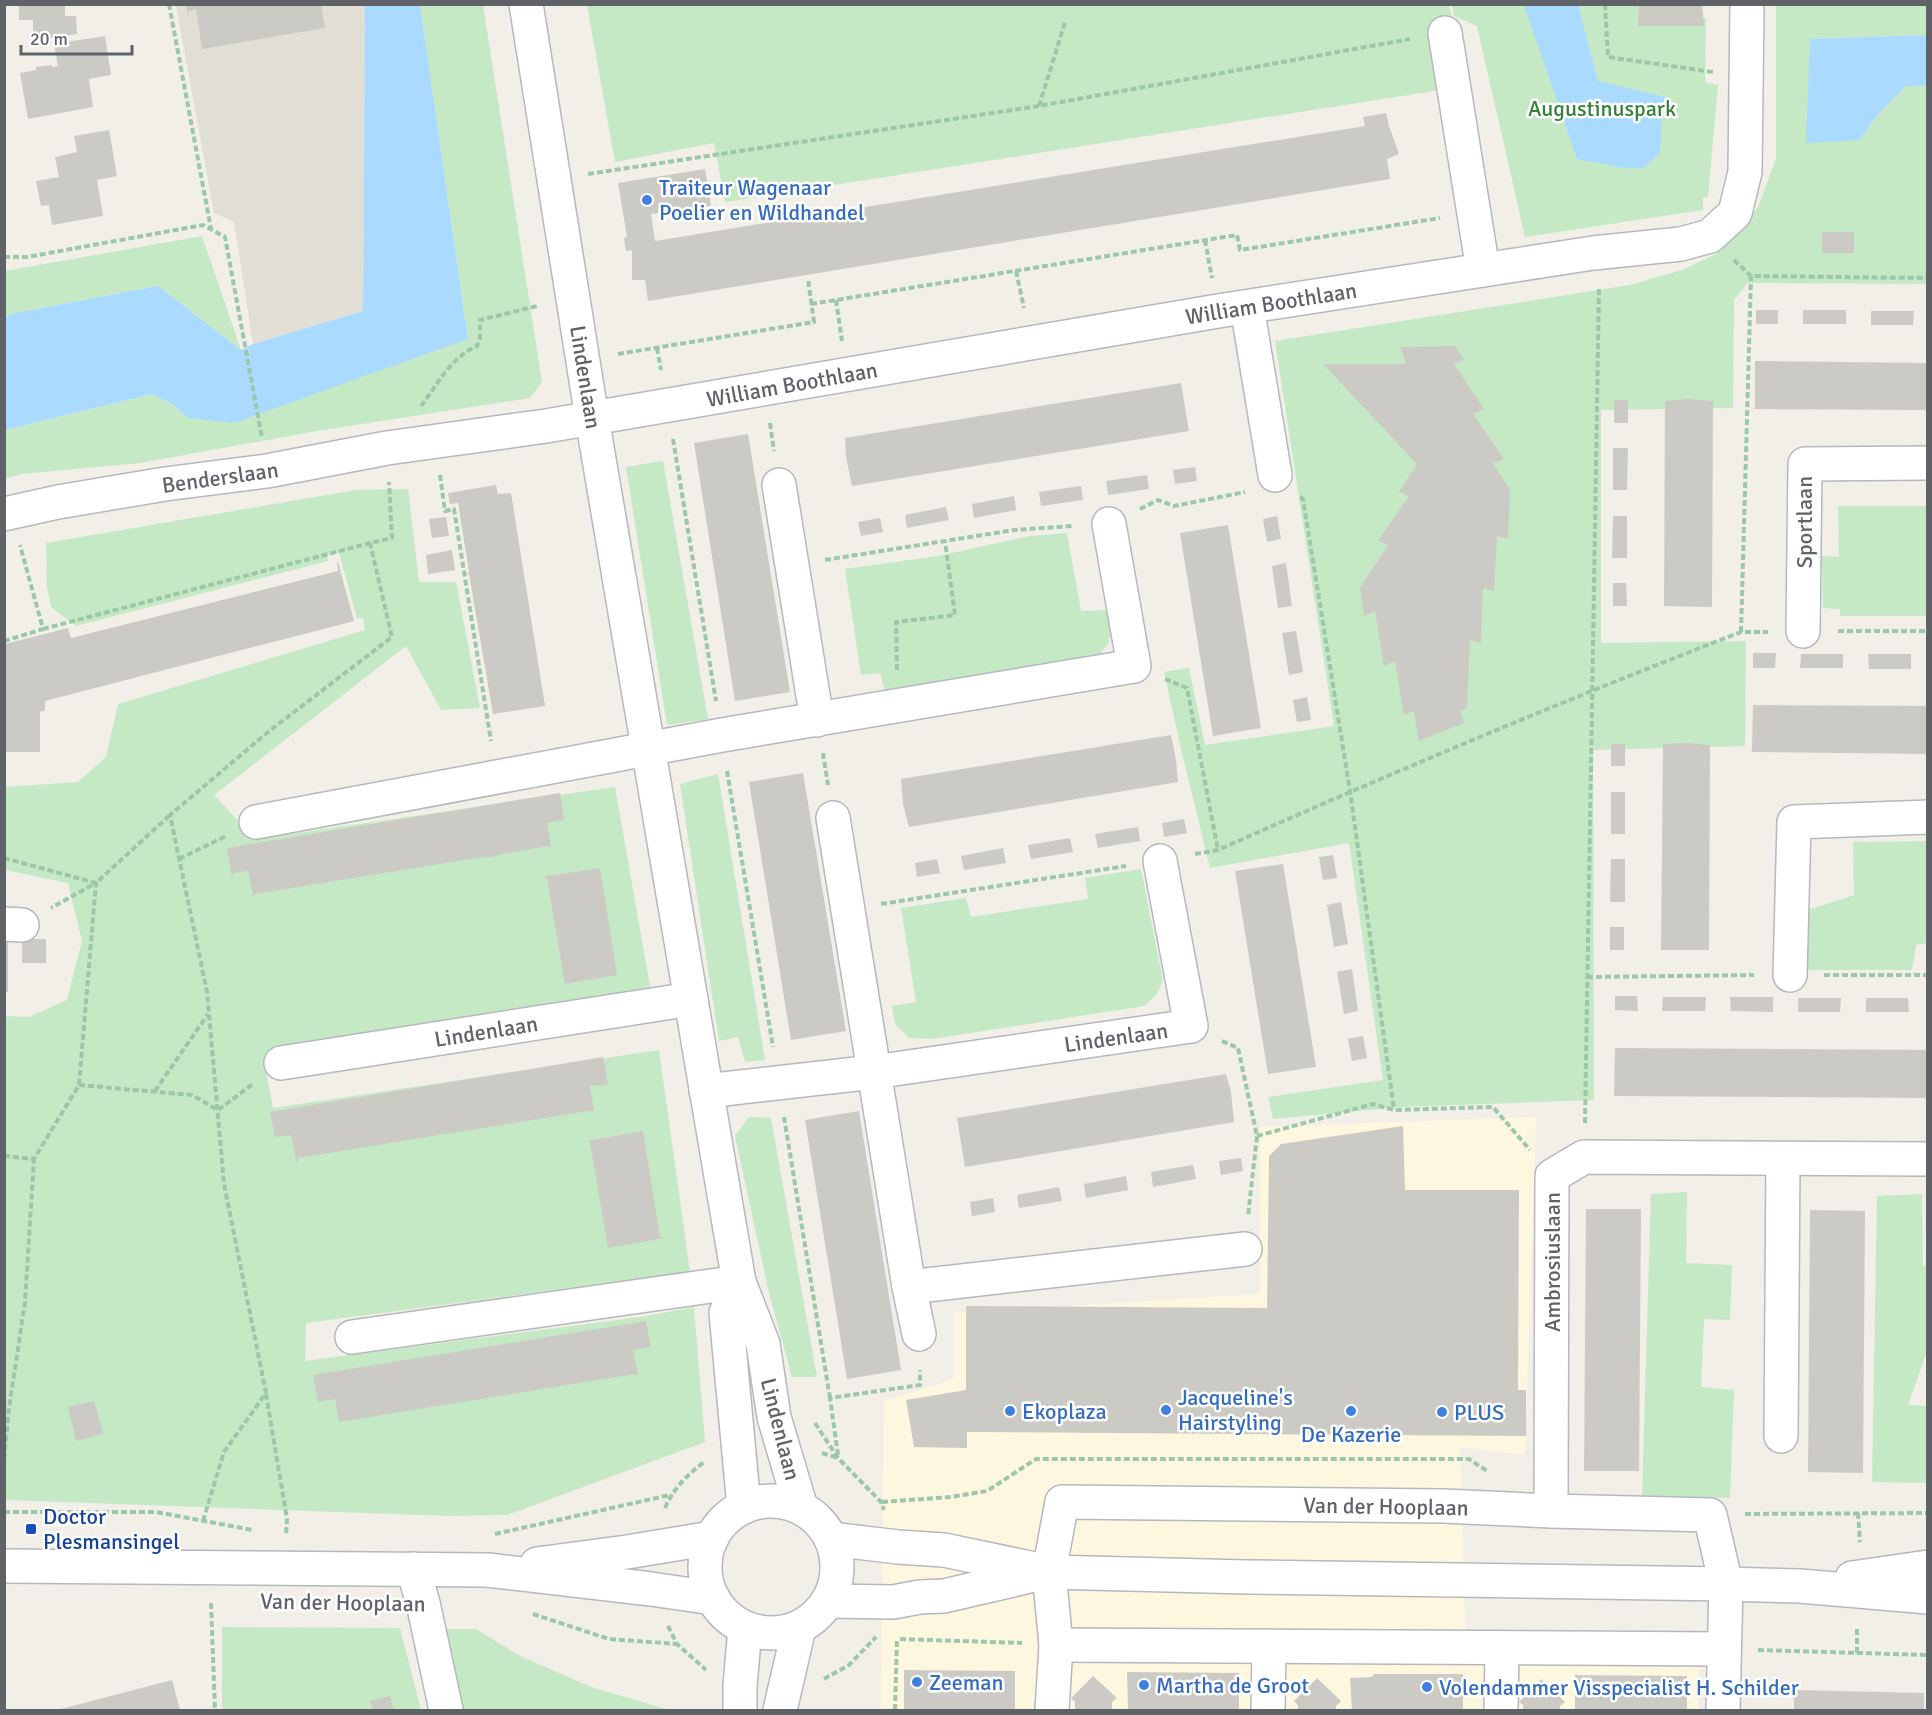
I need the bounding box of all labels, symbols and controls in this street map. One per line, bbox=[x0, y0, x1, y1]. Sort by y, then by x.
scale bar bbox=[21, 18, 132, 56]
text: 20 m bbox=[30, 28, 68, 50]
park label: Augustinuspark bbox=[1528, 95, 1676, 122]
place label: Traiteur Wagenaar Poelier en Wildhandel bbox=[659, 174, 864, 226]
marker: Traiteur Wagenaar Poelier en Wildhandel bbox=[640, 193, 654, 207]
street label: William Boothlaan bbox=[1183, 277, 1359, 330]
street label: Lindenlaan bbox=[564, 323, 607, 431]
street label: William Boothlaan bbox=[704, 356, 880, 413]
street label: Benderslaan bbox=[160, 456, 280, 499]
street label: Sportlaan bbox=[1791, 476, 1818, 568]
street label: Lindenlaan bbox=[432, 1010, 540, 1053]
street label: Lindenlaan bbox=[1062, 1017, 1170, 1058]
street label: Ambrosiuslaan bbox=[1539, 1192, 1566, 1332]
street label: Lindenlaan bbox=[755, 1375, 806, 1483]
place label: Jacqueline's Hairstyling bbox=[1178, 1384, 1293, 1436]
place label: Ekoplaza bbox=[1022, 1398, 1107, 1425]
place label: PLUS bbox=[1454, 1399, 1504, 1426]
marker: Jacqueline's Hairstyling bbox=[1159, 1403, 1173, 1417]
marker: Ekoplaza bbox=[1003, 1404, 1017, 1418]
marker: De Kazerie bbox=[1344, 1404, 1358, 1418]
marker: PLUS bbox=[1435, 1405, 1449, 1419]
place label: De Kazerie bbox=[1301, 1421, 1401, 1448]
street label: Van der Hooplaan bbox=[1303, 1492, 1469, 1521]
place label: Doctor Plesmansingel bbox=[43, 1503, 180, 1555]
marker: Doctor Plesmansingel bbox=[24, 1522, 38, 1536]
street label: Van der Hooplaan bbox=[260, 1588, 426, 1617]
place label: Zeeman bbox=[929, 1669, 1004, 1696]
place label: Martha de Groot bbox=[1156, 1672, 1309, 1699]
place label: Volendammer Visspecialist H. Schilder bbox=[1439, 1674, 1799, 1701]
marker: Zeeman bbox=[910, 1675, 924, 1689]
marker: Martha de Groot bbox=[1137, 1678, 1151, 1692]
marker: Volendammer Visspecialist H. Schilder bbox=[1420, 1680, 1434, 1694]

